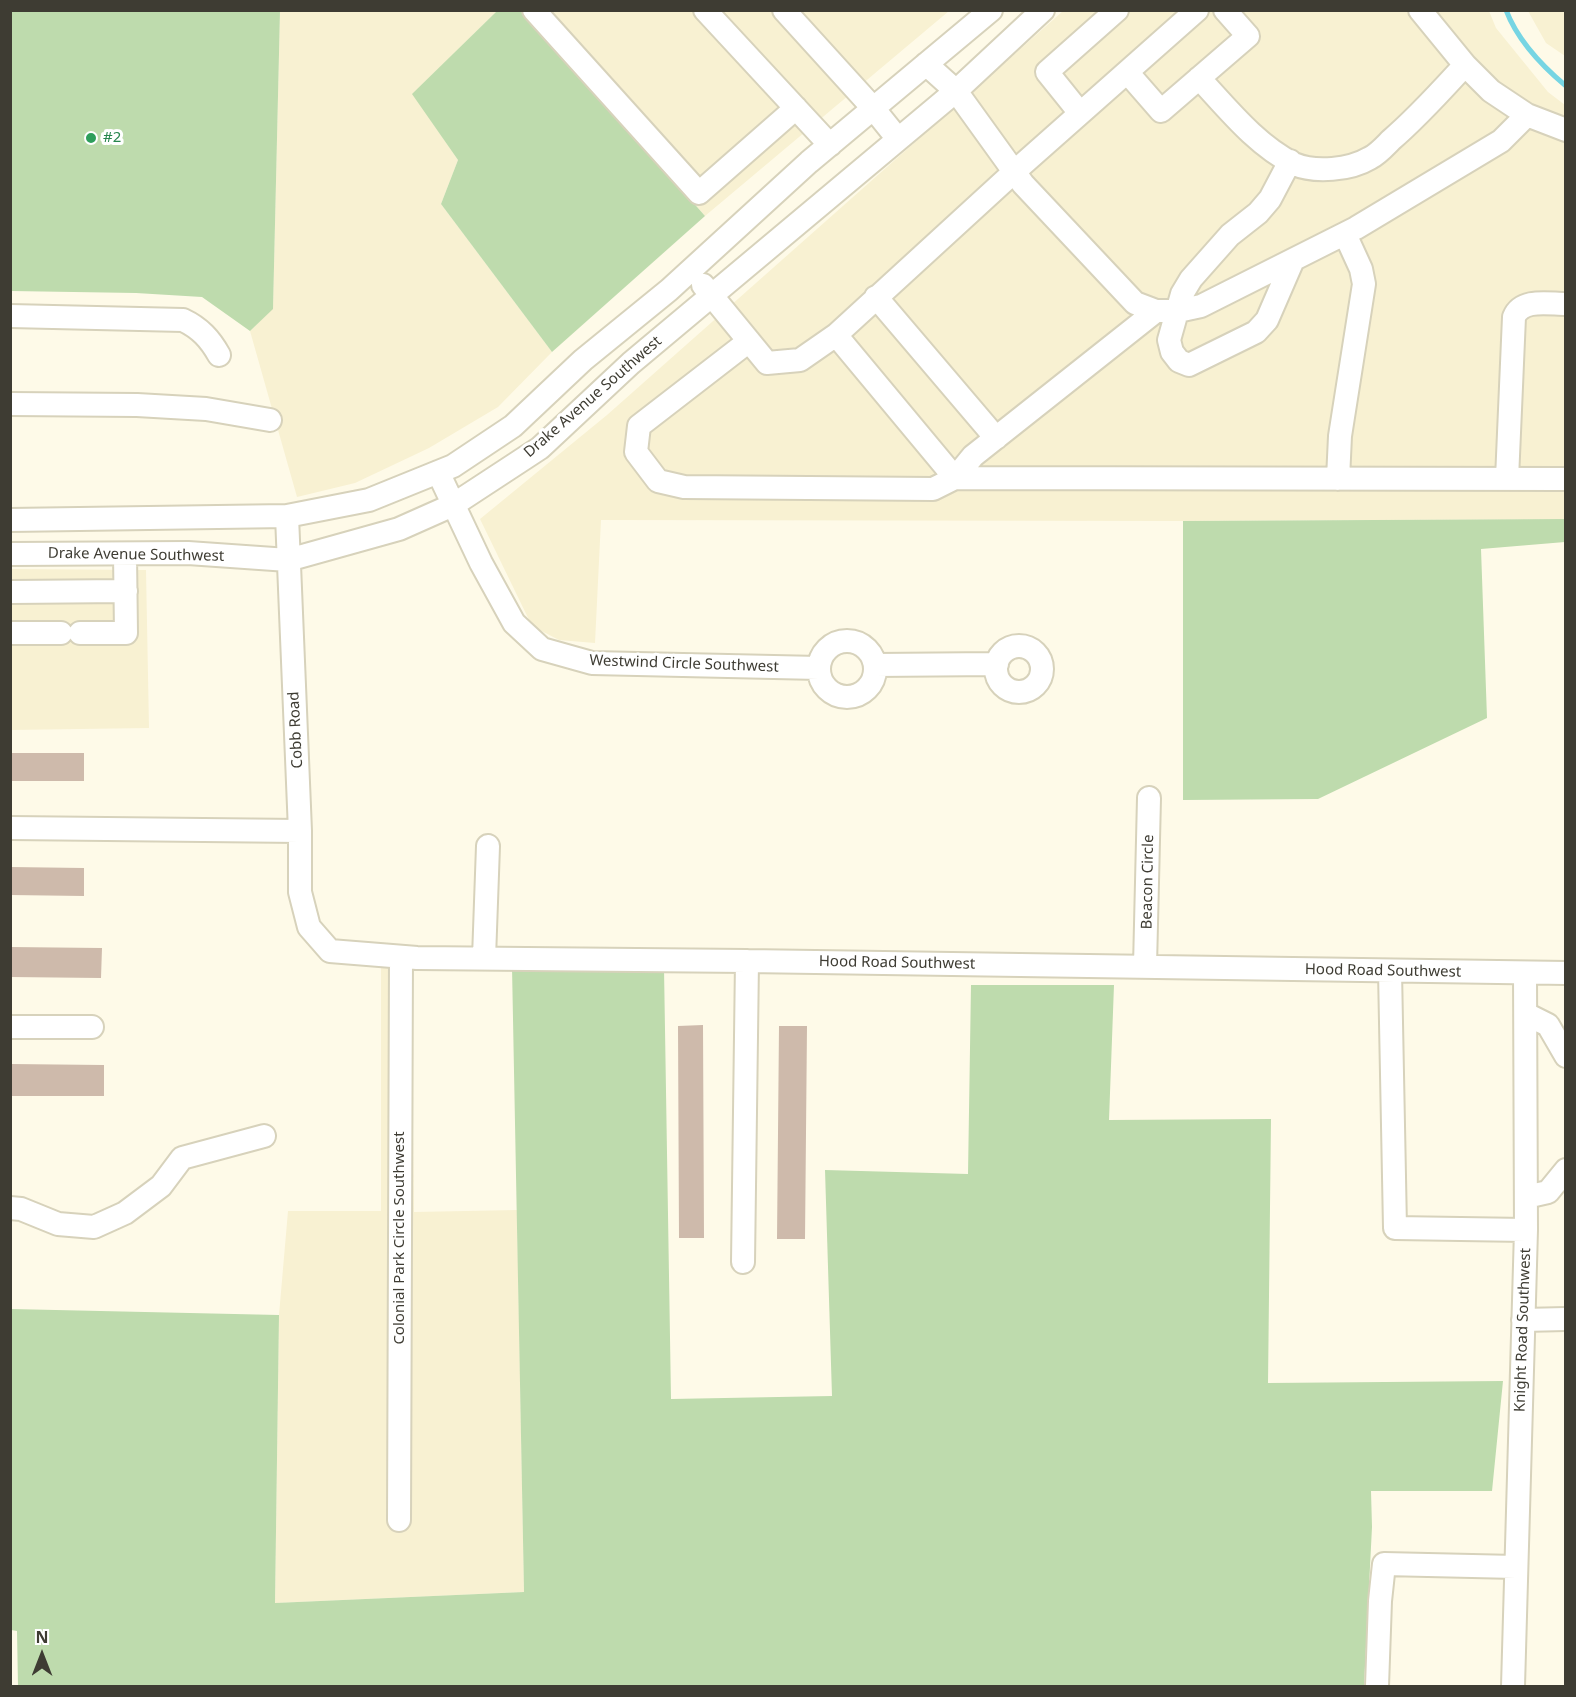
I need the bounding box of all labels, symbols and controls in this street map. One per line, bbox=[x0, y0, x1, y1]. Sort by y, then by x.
place label: #2 bbox=[103, 129, 121, 147]
marker: #2 bbox=[84, 131, 98, 145]
street label: Drake Avenue Southwest bbox=[521, 332, 665, 462]
street label: Drake Avenue Southwest bbox=[48, 544, 224, 566]
street label: Westwind Circle Southwest bbox=[589, 652, 779, 676]
street label: Cobb Road bbox=[285, 691, 307, 769]
street label: Beacon Circle bbox=[1138, 834, 1158, 930]
street label: Hood Road Southwest bbox=[819, 953, 975, 973]
street label: Hood Road Southwest bbox=[1305, 961, 1461, 981]
street label: Colonial Park Circle Southwest bbox=[391, 1131, 409, 1345]
street label: Knight Road Southwest bbox=[1511, 1248, 1535, 1412]
north arrow bbox=[12, 1625, 72, 1685]
text: N bbox=[35, 1626, 49, 1648]

